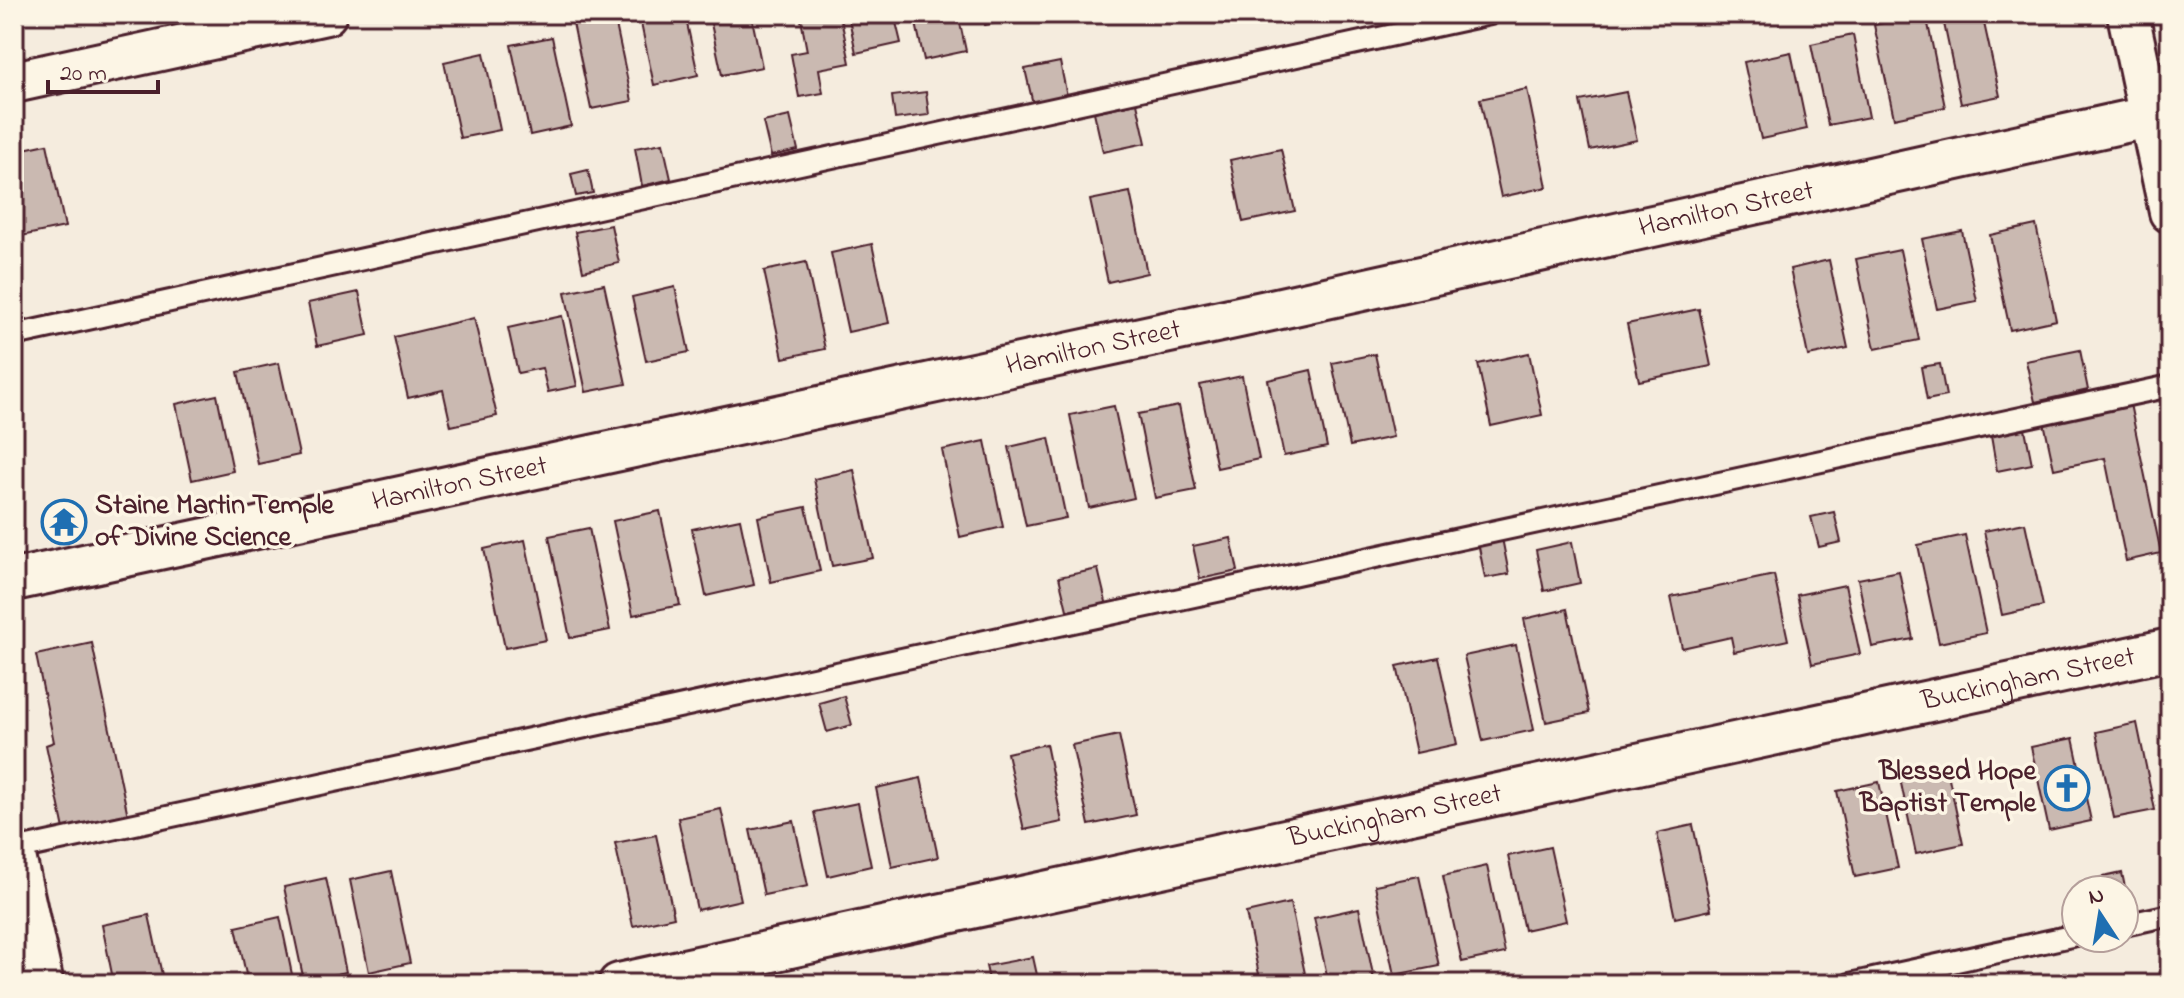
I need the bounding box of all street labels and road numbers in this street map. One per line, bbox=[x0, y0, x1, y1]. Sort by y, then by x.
street label: Hamilton Street bbox=[1635, 171, 1818, 249]
street label: Hamilton Street bbox=[1002, 310, 1185, 387]
street label: Hamilton Street bbox=[368, 446, 551, 523]
street label: Buckingham Street bbox=[1917, 637, 2139, 723]
street label: Buckingham Street bbox=[1283, 773, 1506, 860]

